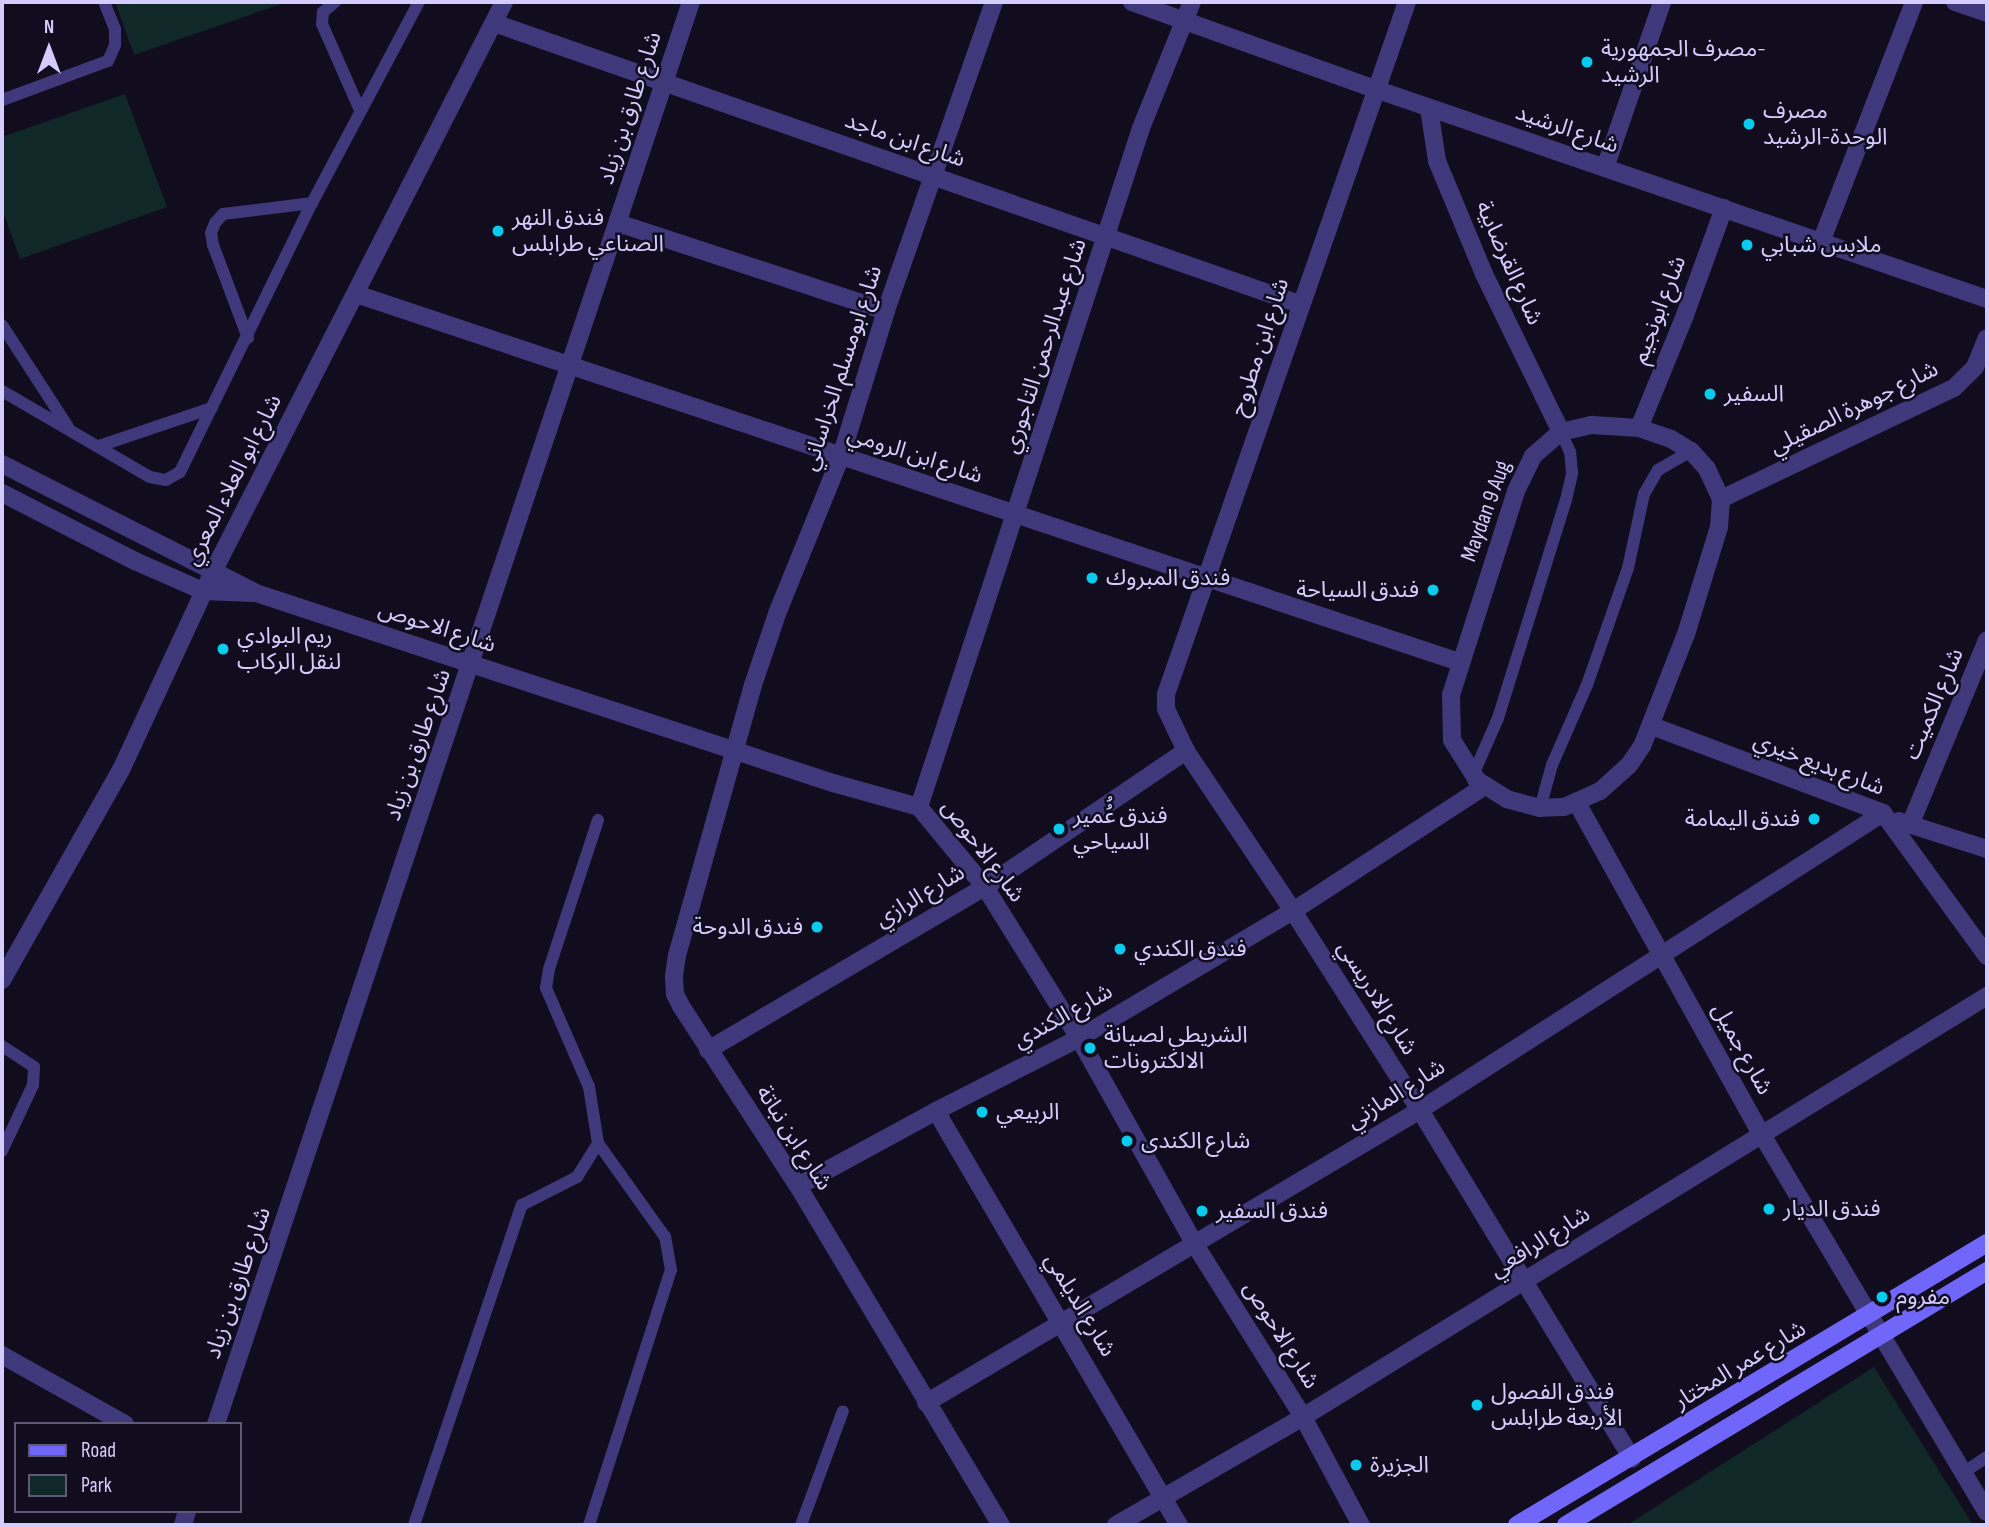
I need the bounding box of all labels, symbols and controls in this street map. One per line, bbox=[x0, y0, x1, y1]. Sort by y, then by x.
north arrow bbox=[14, 14, 84, 84]
text: N bbox=[44, 16, 54, 39]
street label: شارع طارق بن زياد bbox=[592, 28, 668, 188]
place label: مصرف الجمهورية- الرشيد bbox=[1601, 35, 1766, 89]
marker: مصرف الجمهورية- الرشيد bbox=[1579, 54, 1595, 70]
place label: مصرف الوحدة-الرشيد bbox=[1763, 97, 1888, 151]
street label: شارع الرشيد bbox=[1512, 99, 1622, 159]
street label: شارع ابن ماجد bbox=[841, 107, 969, 173]
marker: مصرف الوحدة-الرشيد bbox=[1741, 116, 1757, 132]
street label: شارع القرضابية bbox=[1469, 197, 1549, 329]
place label: فندق النهر الصناعي طرابلس bbox=[512, 204, 664, 258]
marker: فندق النهر الصناعي طرابلس bbox=[490, 223, 506, 239]
place label: ملابس شبابي bbox=[1761, 231, 1882, 259]
street label: شارع عبدالرحمن التاجوري bbox=[997, 235, 1093, 457]
marker: ملابس شبابي bbox=[1739, 237, 1755, 253]
street label: شارع ابونجيم bbox=[1626, 252, 1692, 368]
street label: شارع ابومسلم الخراساني bbox=[796, 262, 888, 474]
street label: شارع ابن مطروح bbox=[1225, 275, 1295, 419]
street label: شارع جوهرة الصقيلي bbox=[1765, 355, 1943, 461]
place label: السفير bbox=[1724, 380, 1784, 408]
marker: السفير bbox=[1702, 386, 1718, 402]
street label: شارع ابو العلاء المعري bbox=[178, 390, 288, 570]
street label: شارع ابن الرومي bbox=[844, 420, 986, 490]
street label: Maydan 9 Aug bbox=[1455, 457, 1517, 565]
place label: فندق المبروك bbox=[1106, 564, 1230, 592]
marker: فندق المبروك bbox=[1084, 570, 1100, 586]
place label: فندق السياحة bbox=[1296, 576, 1419, 604]
marker: فندق السياحة bbox=[1425, 582, 1441, 598]
street label: شارع الاحوص bbox=[375, 595, 499, 659]
place label: ريم البوادي لنقل الركاب bbox=[237, 622, 341, 676]
marker: ريم البوادي لنقل الركاب bbox=[215, 641, 231, 657]
street label: شارع الكميت bbox=[1898, 644, 1970, 764]
street label: شارع طارق بن زياد bbox=[379, 665, 457, 825]
street label: شارع بديع خيري bbox=[1749, 726, 1889, 802]
street label: شارع الاحوص bbox=[935, 794, 1031, 908]
place label: فندق عُُمير السياحي bbox=[1073, 802, 1167, 856]
place label: فندق اليمامة bbox=[1685, 805, 1800, 833]
marker: فندق اليمامة bbox=[1806, 811, 1822, 827]
marker: فندق عُُمير السياحي bbox=[1051, 821, 1067, 837]
street label: شارع الرازي bbox=[870, 858, 970, 934]
place label: فندق الدوحة bbox=[692, 913, 803, 941]
marker: فندق الدوحة bbox=[809, 919, 825, 935]
place label: فندق الكندي bbox=[1134, 935, 1247, 963]
street label: شارع الادريسي bbox=[1331, 936, 1423, 1060]
marker: فندق الكندي bbox=[1112, 941, 1128, 957]
street label: شارع الكندي bbox=[1009, 977, 1117, 1055]
street label: شارع جميل bbox=[1706, 998, 1778, 1100]
place label: الشريطي لصيانة الالكترونات bbox=[1104, 1021, 1248, 1075]
marker: الشريطي لصيانة الالكترونات bbox=[1082, 1040, 1098, 1056]
street label: شارع المازني bbox=[1342, 1053, 1450, 1135]
street label: شارع ابن نباتة bbox=[750, 1080, 838, 1196]
place label: الربيعي bbox=[996, 1098, 1060, 1126]
marker: الربيعي bbox=[974, 1104, 990, 1120]
place label: شارع الكندى bbox=[1141, 1127, 1250, 1155]
marker: شارع الكندى bbox=[1119, 1133, 1135, 1149]
place label: فندق الديار bbox=[1783, 1195, 1881, 1223]
place label: فندق السفير bbox=[1216, 1197, 1328, 1225]
street label: شارع الرافعي bbox=[1485, 1200, 1595, 1284]
marker: فندق الديار bbox=[1761, 1201, 1777, 1217]
street label: شارع طارق بن زياد bbox=[199, 1203, 277, 1363]
marker: فندق السفير bbox=[1194, 1203, 1210, 1219]
street label: شارع الديلمي bbox=[1038, 1248, 1122, 1362]
street label: شارع الاحوص bbox=[1237, 1276, 1325, 1394]
place label: مفروم bbox=[1896, 1283, 1950, 1311]
marker: مفروم bbox=[1874, 1289, 1890, 1305]
street label: شارع عمر المختار bbox=[1669, 1315, 1811, 1415]
place label: فندق الفصول الأربعة طرابلس bbox=[1491, 1378, 1622, 1432]
marker: فندق الفصول الأربعة طرابلس bbox=[1469, 1397, 1485, 1413]
legend bbox=[14, 1422, 242, 1513]
text: Road bbox=[81, 1438, 116, 1463]
place label: الجزيرة bbox=[1370, 1451, 1429, 1479]
marker: الجزيرة bbox=[1348, 1457, 1364, 1473]
text: Park bbox=[81, 1473, 112, 1498]

